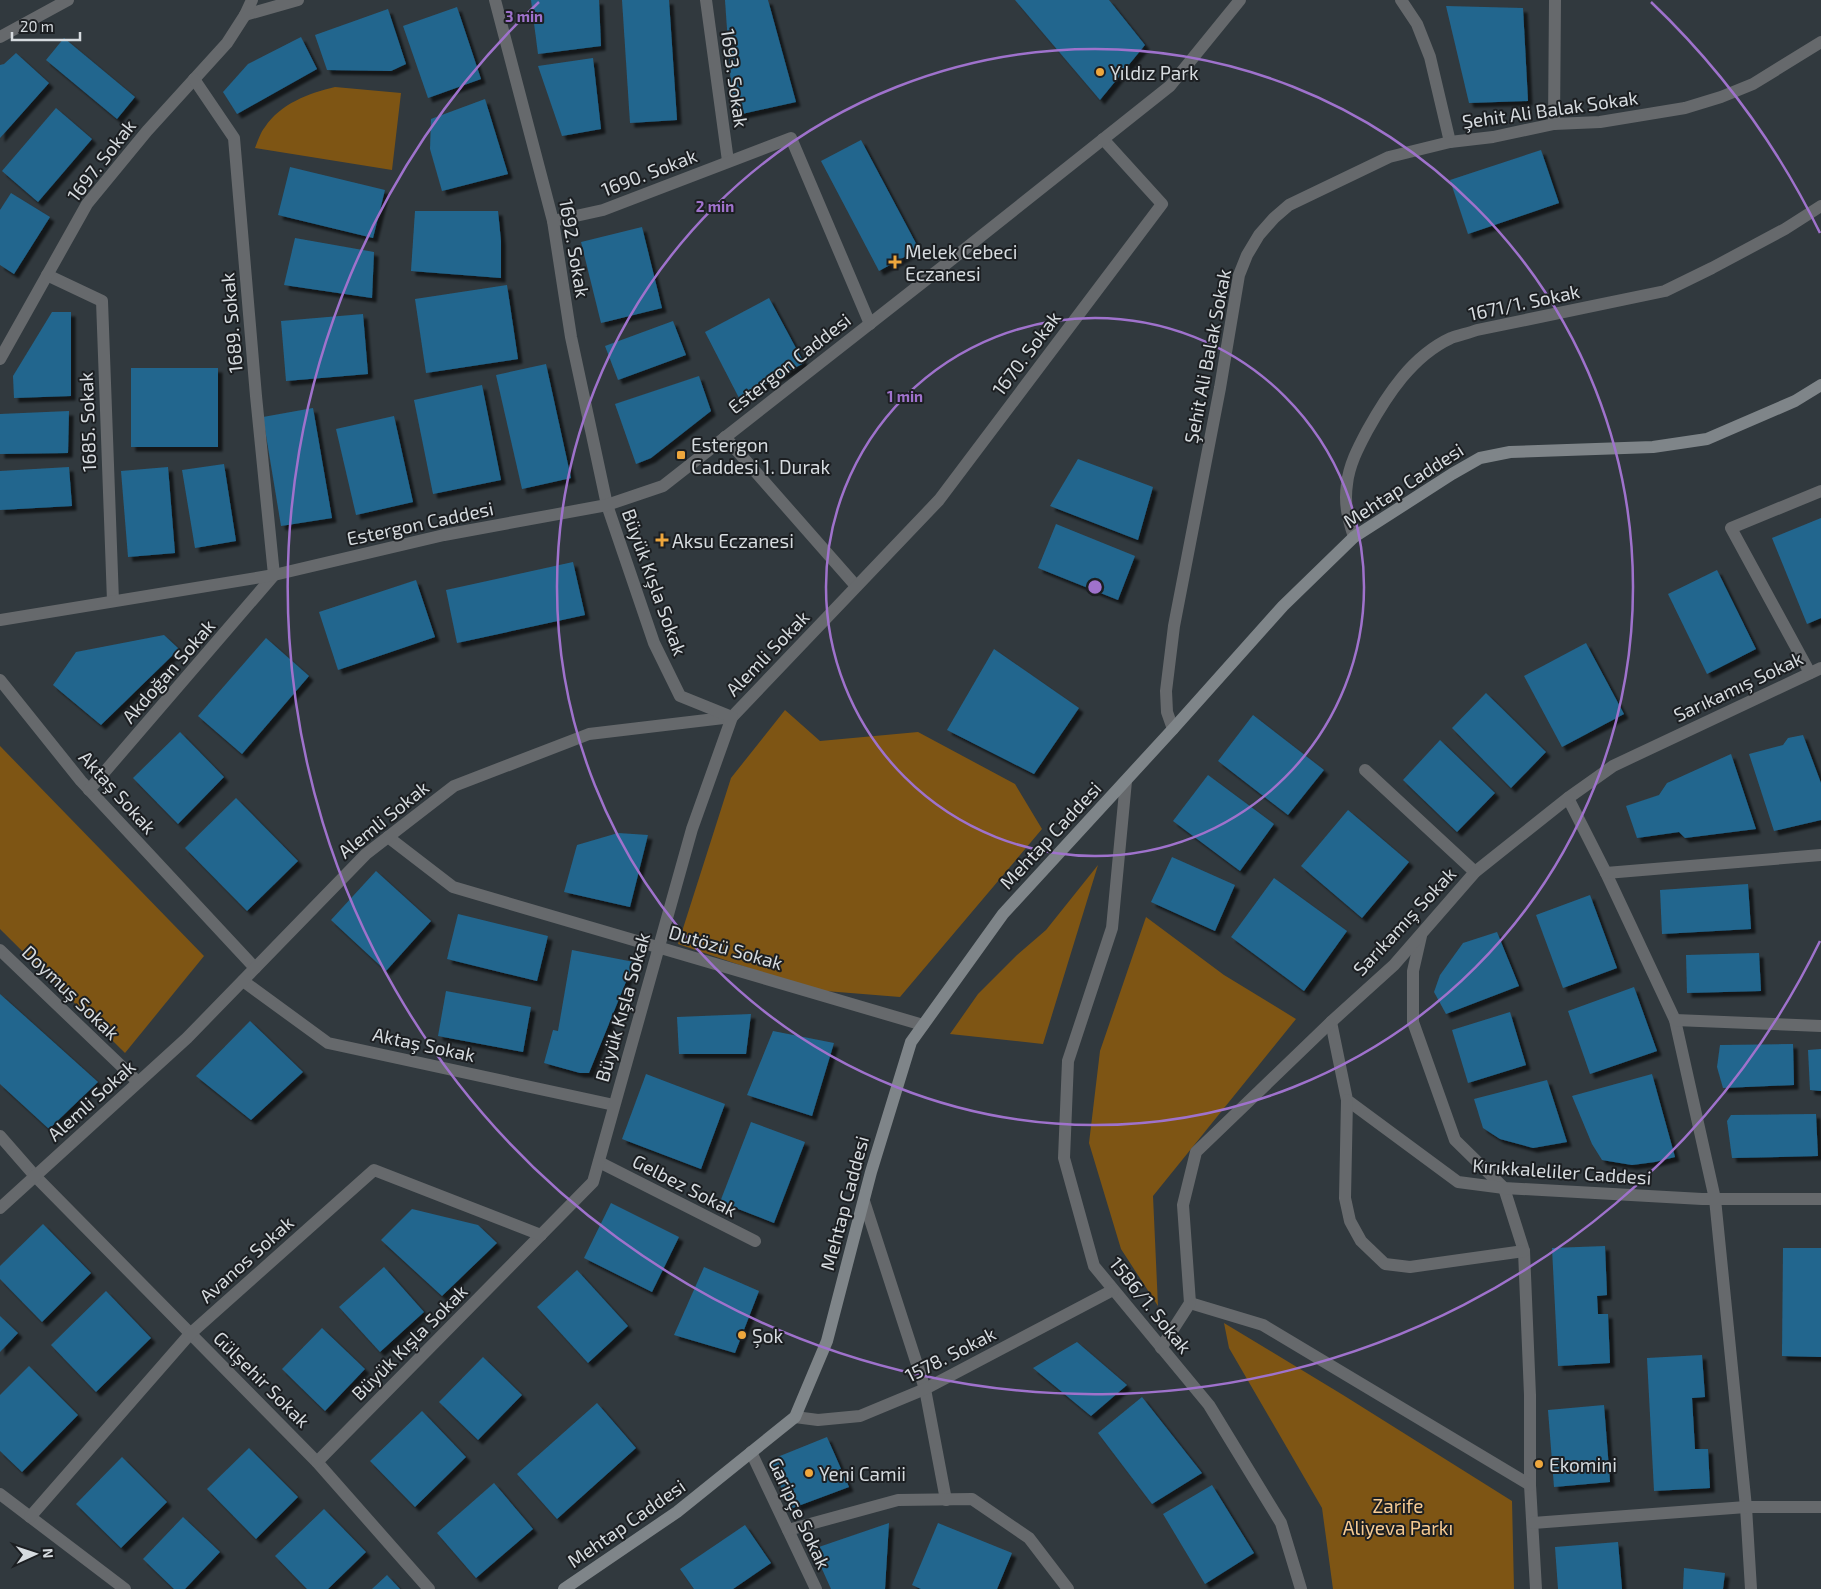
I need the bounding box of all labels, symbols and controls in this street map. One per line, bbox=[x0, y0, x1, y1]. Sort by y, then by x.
text: 3 min bbox=[505, 7, 543, 25]
scale bar bbox=[12, 10, 80, 42]
text: 20 m bbox=[20, 17, 54, 35]
street label: 1693. Sokak bbox=[717, 27, 753, 129]
place label: Yıldız Park bbox=[1110, 61, 1199, 84]
marker: Yıldız Park bbox=[1094, 66, 1106, 78]
street label: Şehit Ali Balak Sokak bbox=[1461, 85, 1640, 134]
street label: 1697. Sokak bbox=[62, 114, 140, 206]
street label: 1690. Sokak bbox=[598, 143, 700, 201]
street label: 1692. Sokak bbox=[555, 197, 595, 299]
text: 2 min bbox=[696, 197, 734, 215]
place label: Melek Cebeci Eczanesi bbox=[905, 240, 1018, 285]
marker: Melek Cebeci Eczanesi bbox=[889, 256, 901, 268]
street label: Şehit Ali Balak Sokak bbox=[1179, 266, 1236, 445]
street label: 1689. Sokak bbox=[215, 272, 247, 374]
street label: 1671/1. Sokak bbox=[1466, 279, 1582, 325]
street label: 1670. Sokak bbox=[987, 306, 1065, 400]
street label: Estergon Caddesi bbox=[723, 308, 855, 418]
street label: 1685. Sokak bbox=[74, 371, 100, 472]
text: 1 min bbox=[887, 387, 923, 405]
place label: Estergon Caddesi 1. Durak bbox=[691, 433, 830, 478]
street label: Mehtap Caddesi bbox=[1339, 438, 1467, 532]
marker: Estergon Caddesi 1. Durak bbox=[675, 449, 687, 461]
street label: Estergon Caddesi bbox=[345, 496, 495, 550]
street label: Büyük Kışla Sokak bbox=[617, 506, 692, 659]
place label: Aksu Eczanesi bbox=[672, 529, 794, 552]
marker: Aksu Eczanesi bbox=[656, 534, 668, 546]
centre of rings bbox=[1086, 578, 1104, 596]
street label: Alemli Sokak bbox=[720, 605, 814, 701]
street label: Akdoğan Sokak bbox=[117, 614, 220, 728]
street label: Sarıkamış Sokak bbox=[1670, 646, 1807, 727]
street label: Aktaş Sokak bbox=[74, 746, 162, 839]
street label: Alemli Sokak bbox=[333, 775, 433, 863]
street label: Mehtap Caddesi bbox=[994, 777, 1106, 893]
street label: Sarıkamış Sokak bbox=[1348, 862, 1461, 981]
street label: Dutözü Sokak bbox=[666, 920, 786, 974]
street label: Büyük Kışla Sokak bbox=[590, 929, 655, 1085]
street label: Doymuş Sokak bbox=[17, 940, 125, 1045]
street label: Aktaş Sokak bbox=[370, 1022, 478, 1067]
street label: Alemli Sokak bbox=[42, 1054, 140, 1145]
street label: Mehtap Caddesi bbox=[815, 1133, 873, 1273]
street label: Gelbez Sokak bbox=[629, 1149, 741, 1221]
street label: Kırıkkaleliler Caddesi bbox=[1472, 1153, 1652, 1189]
street label: Avanos Sokak bbox=[194, 1210, 298, 1307]
street label: 1586/1. Sokak bbox=[1105, 1252, 1197, 1358]
street label: Büyük Kışla Sokak bbox=[346, 1279, 473, 1405]
street label: 1578. Sokak bbox=[901, 1321, 1000, 1387]
place label: Şok bbox=[752, 1324, 783, 1348]
street label: Gülşehir Sokak bbox=[208, 1326, 315, 1433]
marker: Şok bbox=[736, 1329, 748, 1341]
place label: Ekomini bbox=[1549, 1453, 1617, 1476]
street label: Garipçe Sokak bbox=[763, 1454, 836, 1573]
marker: Ekomini bbox=[1533, 1458, 1545, 1470]
place label: Yeni Camii bbox=[819, 1462, 906, 1485]
marker: Yeni Camii bbox=[803, 1467, 815, 1479]
street label: Mehtap Caddesi bbox=[563, 1474, 689, 1572]
park label: Zarife Aliyeva Parkı bbox=[1343, 1494, 1453, 1539]
north arrow bbox=[10, 1529, 60, 1579]
text: N bbox=[40, 1548, 57, 1559]

